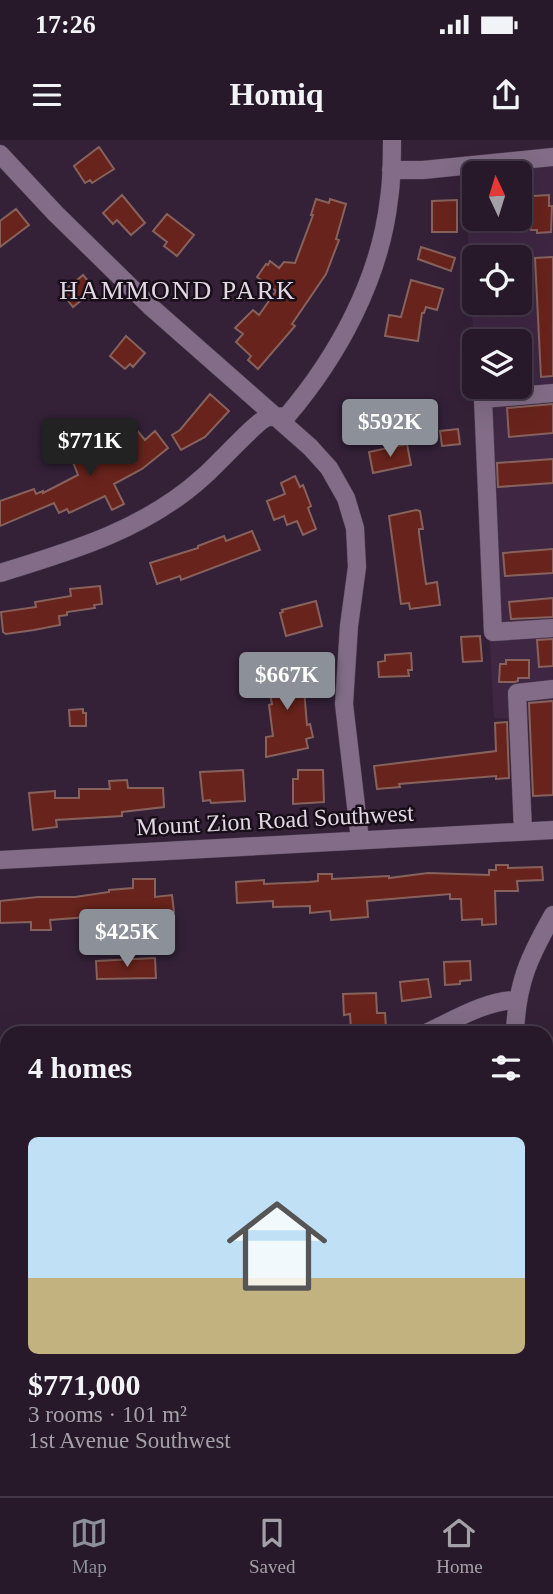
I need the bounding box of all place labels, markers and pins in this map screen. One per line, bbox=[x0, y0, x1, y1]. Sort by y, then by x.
pin: $592K bbox=[341, 400, 439, 459]
pin: $771K bbox=[41, 418, 139, 478]
pin: $667K bbox=[238, 652, 336, 712]
pin: $425K bbox=[78, 910, 176, 969]

